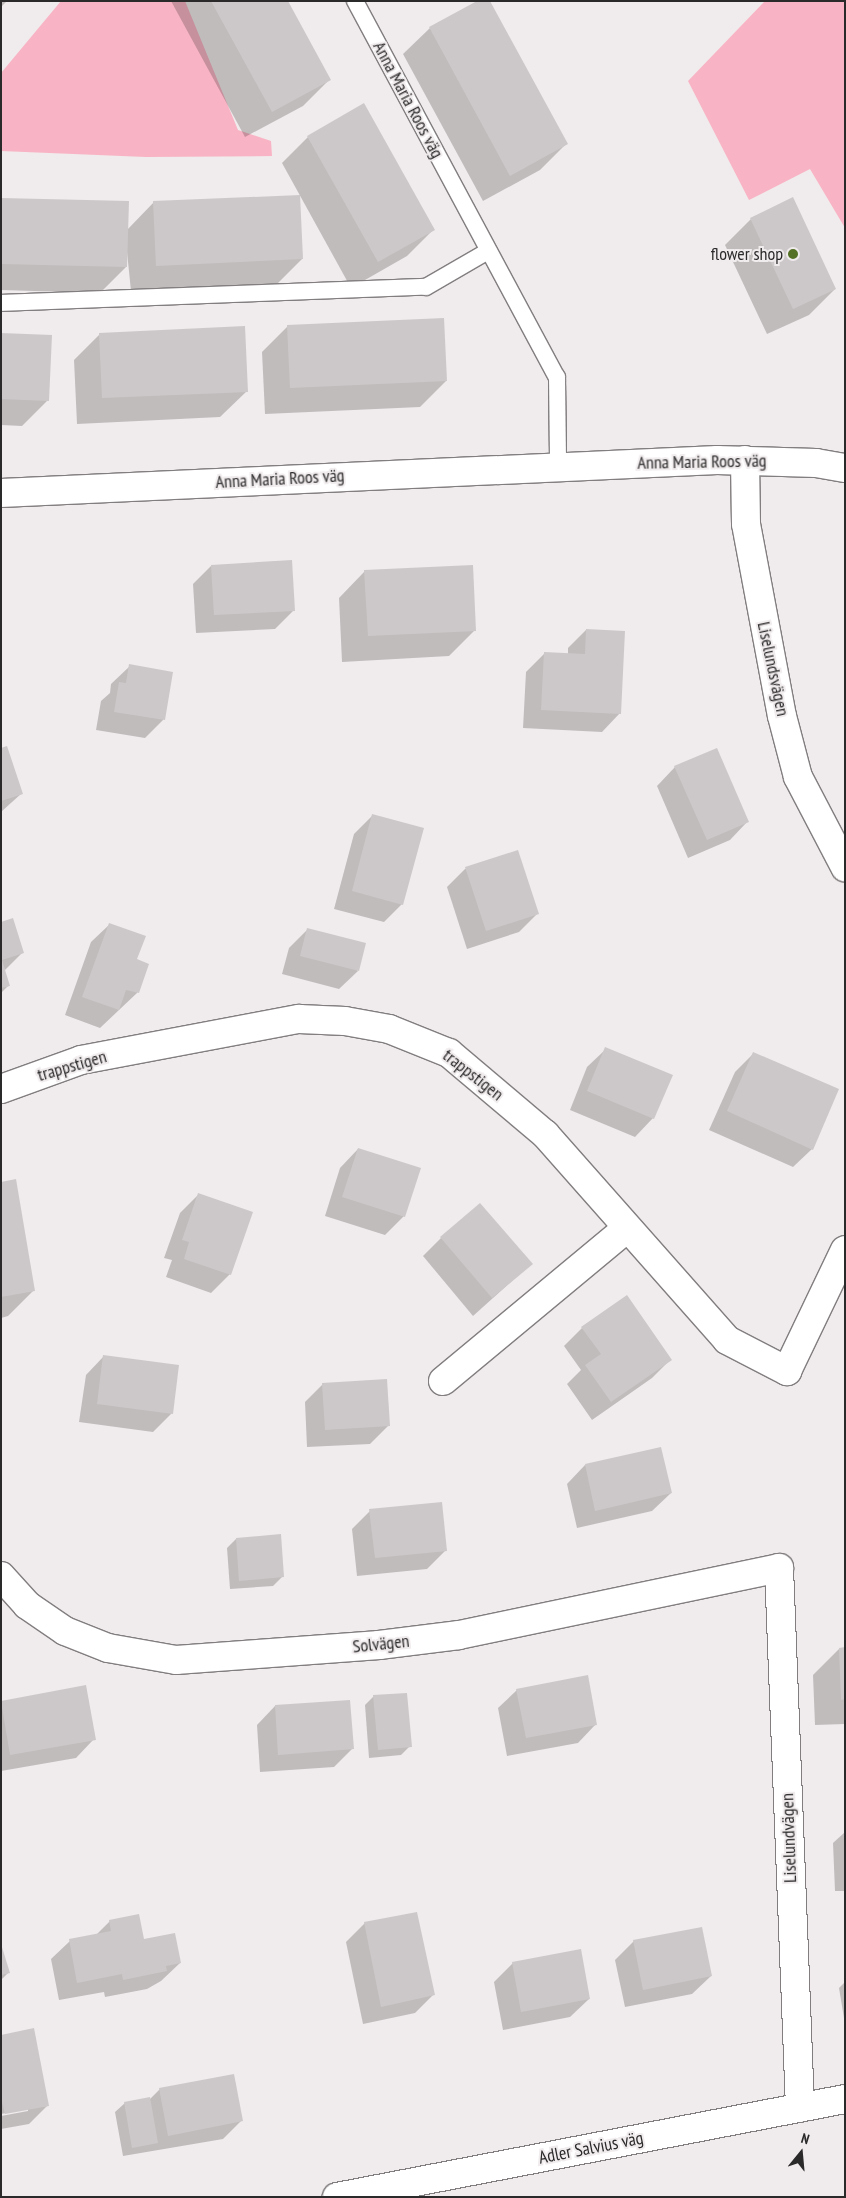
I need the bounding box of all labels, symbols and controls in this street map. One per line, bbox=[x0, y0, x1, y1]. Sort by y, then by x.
street label: Anna Maria Roos väg bbox=[368, 38, 448, 162]
place label: flower shop bbox=[711, 243, 783, 265]
marker: flower shop bbox=[787, 248, 799, 260]
street label: Anna Maria Roos väg bbox=[637, 450, 767, 474]
street label: Anna Maria Roos väg bbox=[215, 465, 345, 493]
street label: Liselundsvägen bbox=[752, 620, 794, 718]
street label: trappstigen bbox=[438, 1045, 508, 1105]
street label: trappstigen bbox=[35, 1046, 109, 1086]
street label: Solvägen bbox=[352, 1630, 410, 1658]
street label: Liselundvägen bbox=[777, 1793, 801, 1883]
street label: Adler Salvius väg bbox=[537, 2127, 645, 2169]
north arrow bbox=[776, 2128, 826, 2178]
text: N bbox=[799, 2129, 812, 2148]

